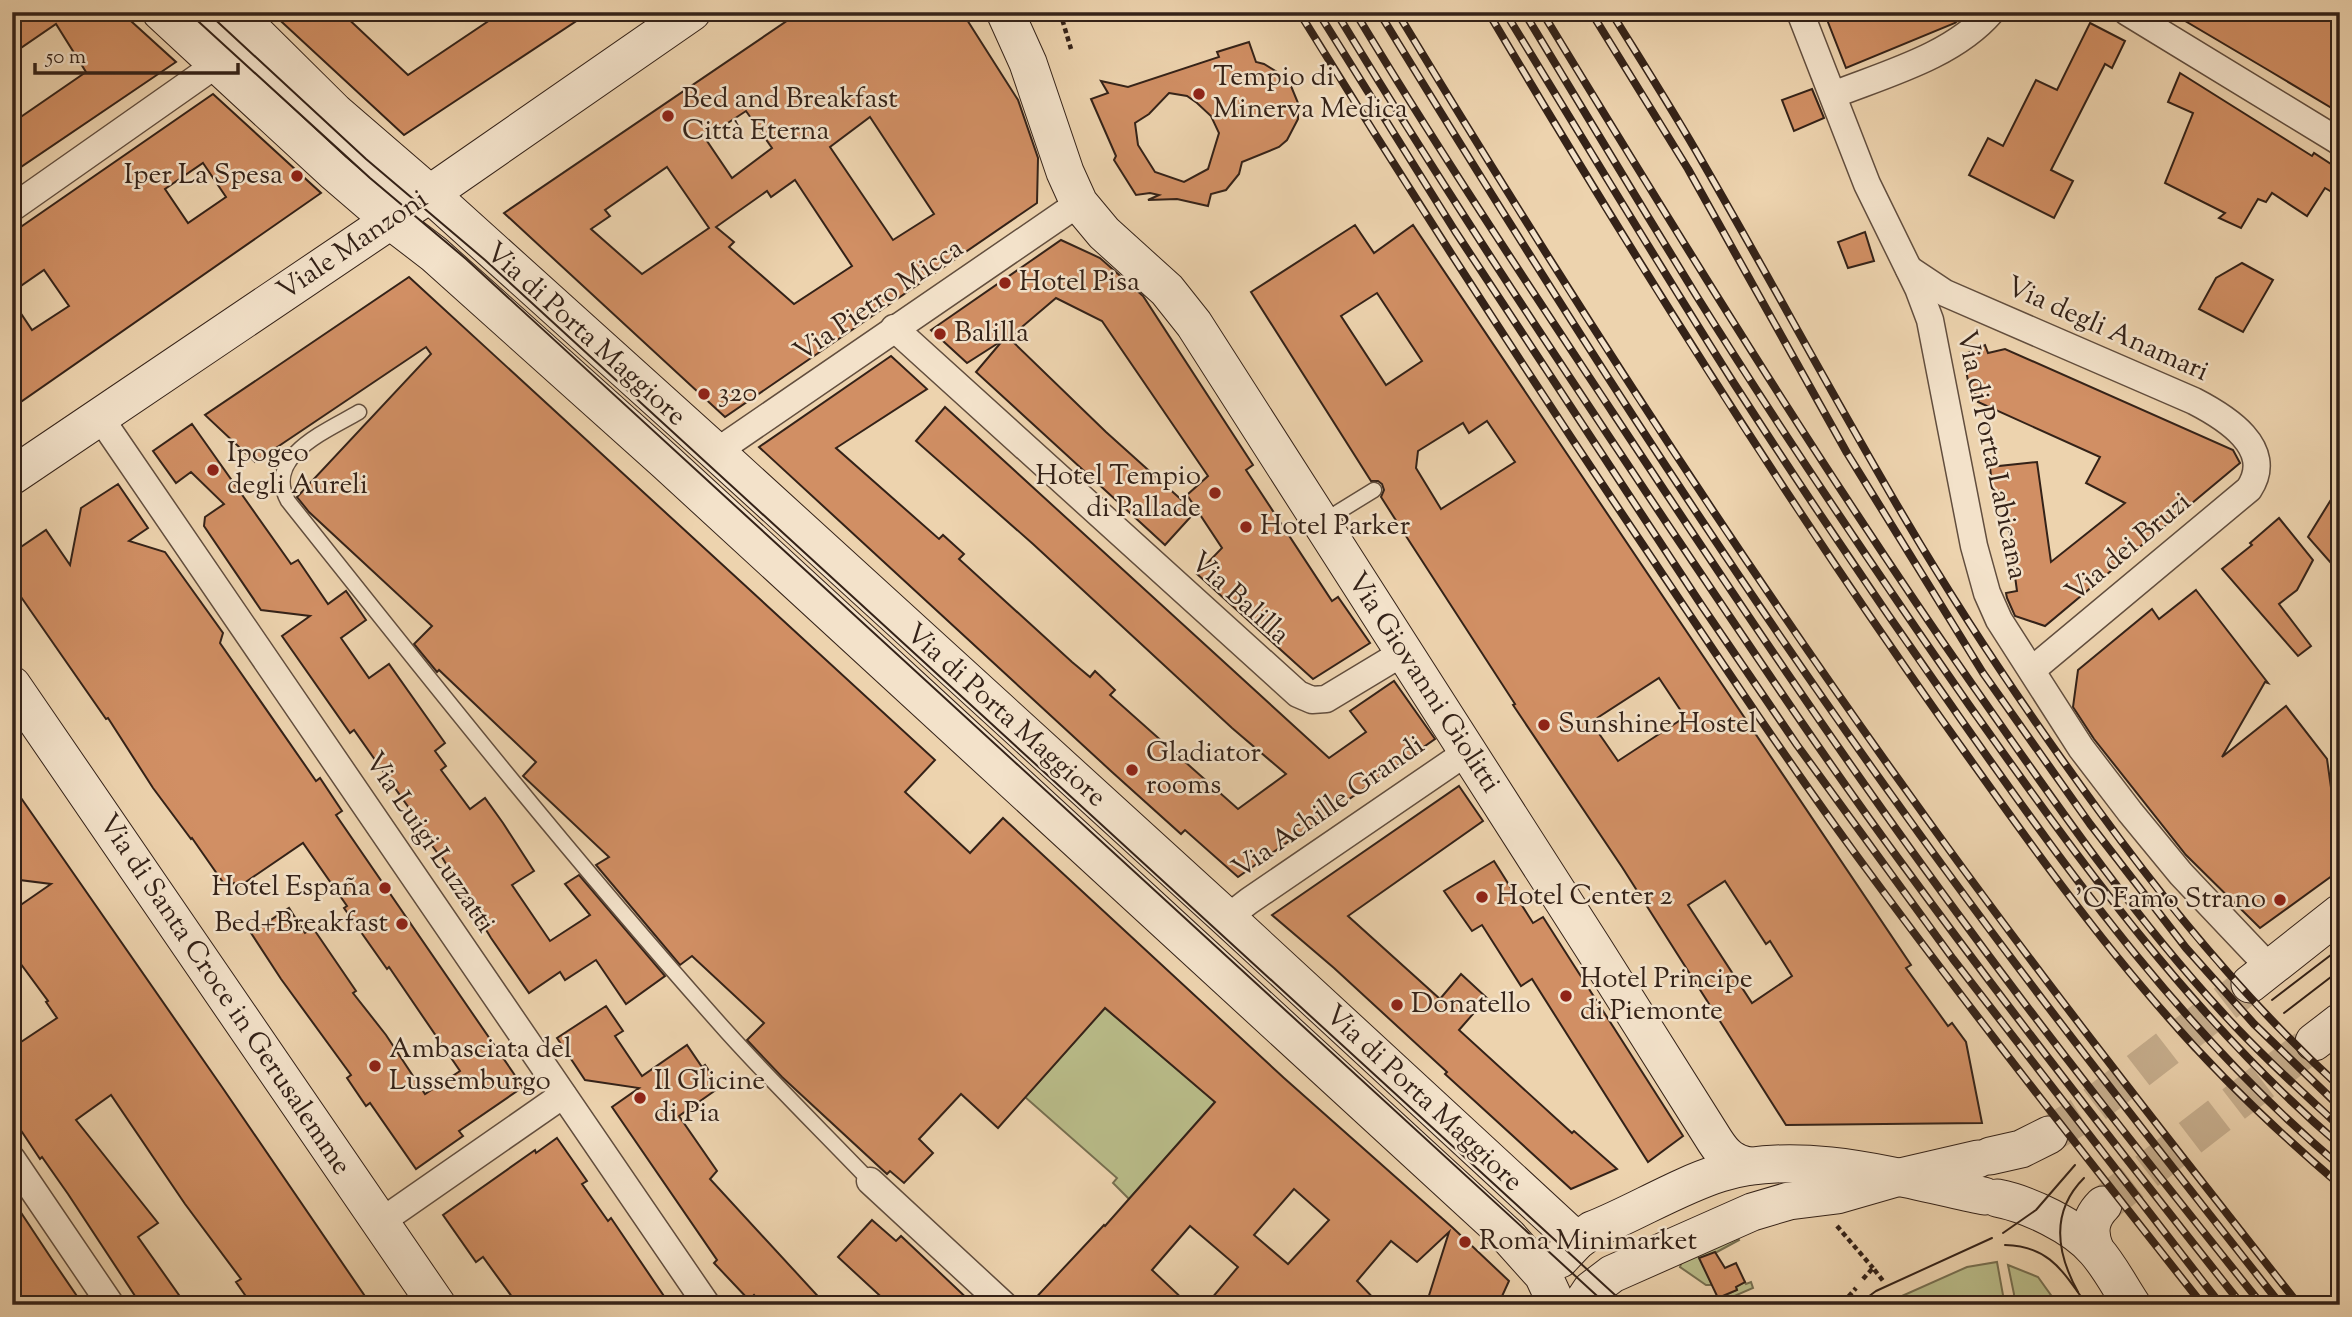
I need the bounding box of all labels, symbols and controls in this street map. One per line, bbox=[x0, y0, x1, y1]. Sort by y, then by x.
scale bar bbox=[35, 32, 238, 76]
text: 50 m bbox=[45, 43, 86, 73]
place label: Tempio di Minerva Medica bbox=[1213, 58, 1408, 130]
place label: Bed and Breakfast Città Eterna bbox=[682, 80, 898, 152]
marker: Tempio di Minerva Medica bbox=[1191, 86, 1207, 102]
marker: Bed and Breakfast Città Eterna bbox=[660, 108, 676, 124]
place label: Iper La Spesa bbox=[124, 156, 283, 196]
marker: Iper La Spesa bbox=[289, 168, 305, 184]
street label: Viale Manzoni bbox=[270, 181, 436, 311]
street label: Via Pietro Micca bbox=[786, 229, 972, 373]
street label: Via di Porta Maggiore bbox=[476, 234, 694, 436]
place label: Hotel Pisa bbox=[1019, 263, 1140, 303]
street label: Via degli Anamari bbox=[1999, 267, 2215, 393]
marker: Hotel Pisa bbox=[997, 275, 1013, 291]
place label: Balilla bbox=[954, 314, 1029, 354]
marker: Balilla bbox=[932, 326, 948, 342]
street label: Via di Porta Labicana bbox=[1945, 327, 2037, 583]
place label: 320 bbox=[718, 374, 757, 414]
marker: 320 bbox=[696, 386, 712, 402]
place label: Ipogeo degli Aureli bbox=[227, 434, 368, 506]
place label: Hotel Tempio di Pallade bbox=[1036, 457, 1201, 529]
marker: Ipogeo degli Aureli bbox=[205, 462, 221, 478]
street label: Via dei Bruzi bbox=[2058, 483, 2201, 613]
marker: Hotel Tempio di Pallade bbox=[1207, 485, 1223, 501]
place label: Hotel Parker bbox=[1260, 507, 1411, 547]
marker: Hotel Parker bbox=[1238, 519, 1254, 535]
street label: Via Balilla bbox=[1180, 543, 1298, 655]
street label: Via Giovanni Giolitti bbox=[1336, 565, 1510, 801]
street label: Via di Porta Maggiore bbox=[896, 615, 1114, 817]
place label: Sunshine Hostel bbox=[1558, 705, 1757, 745]
marker: Sunshine Hostel bbox=[1536, 717, 1552, 733]
street label: Via Achille Grandi bbox=[1225, 727, 1433, 889]
place label: Gladiator rooms bbox=[1146, 734, 1262, 806]
street label: Via Luigi Luzzatti bbox=[354, 745, 504, 941]
marker: Gladiator rooms bbox=[1124, 762, 1140, 778]
street label: Via di Santa Croce in Gerusalemme bbox=[88, 806, 360, 1184]
place label: Hotel España bbox=[212, 868, 371, 908]
place label: Hotel Center 2 bbox=[1496, 877, 1673, 917]
marker: Hotel España bbox=[377, 880, 393, 896]
place label: 'O Famo Strano bbox=[2075, 880, 2266, 920]
marker: Hotel Center 2 bbox=[1474, 889, 1490, 905]
marker: 'O Famo Strano bbox=[2272, 892, 2288, 908]
place label: Bed+Breakfast bbox=[214, 904, 388, 944]
marker: Bed+Breakfast bbox=[394, 916, 410, 932]
place label: Hotel Principe di Piemonte bbox=[1580, 960, 1753, 1032]
place label: Donatello bbox=[1411, 985, 1531, 1025]
marker: Hotel Principe di Piemonte bbox=[1558, 988, 1574, 1004]
street label: Via di Porta Maggiore bbox=[1315, 996, 1531, 1202]
marker: Donatello bbox=[1389, 997, 1405, 1013]
place label: Ambasciata del Lussemburgo bbox=[389, 1030, 572, 1102]
marker: Ambasciata del Lussemburgo bbox=[367, 1058, 383, 1074]
place label: Il Glicine di Pia bbox=[654, 1062, 765, 1134]
marker: Il Glicine di Pia bbox=[632, 1090, 648, 1106]
place label: Roma Minimarket bbox=[1479, 1222, 1697, 1262]
marker: Roma Minimarket bbox=[1457, 1234, 1473, 1250]

